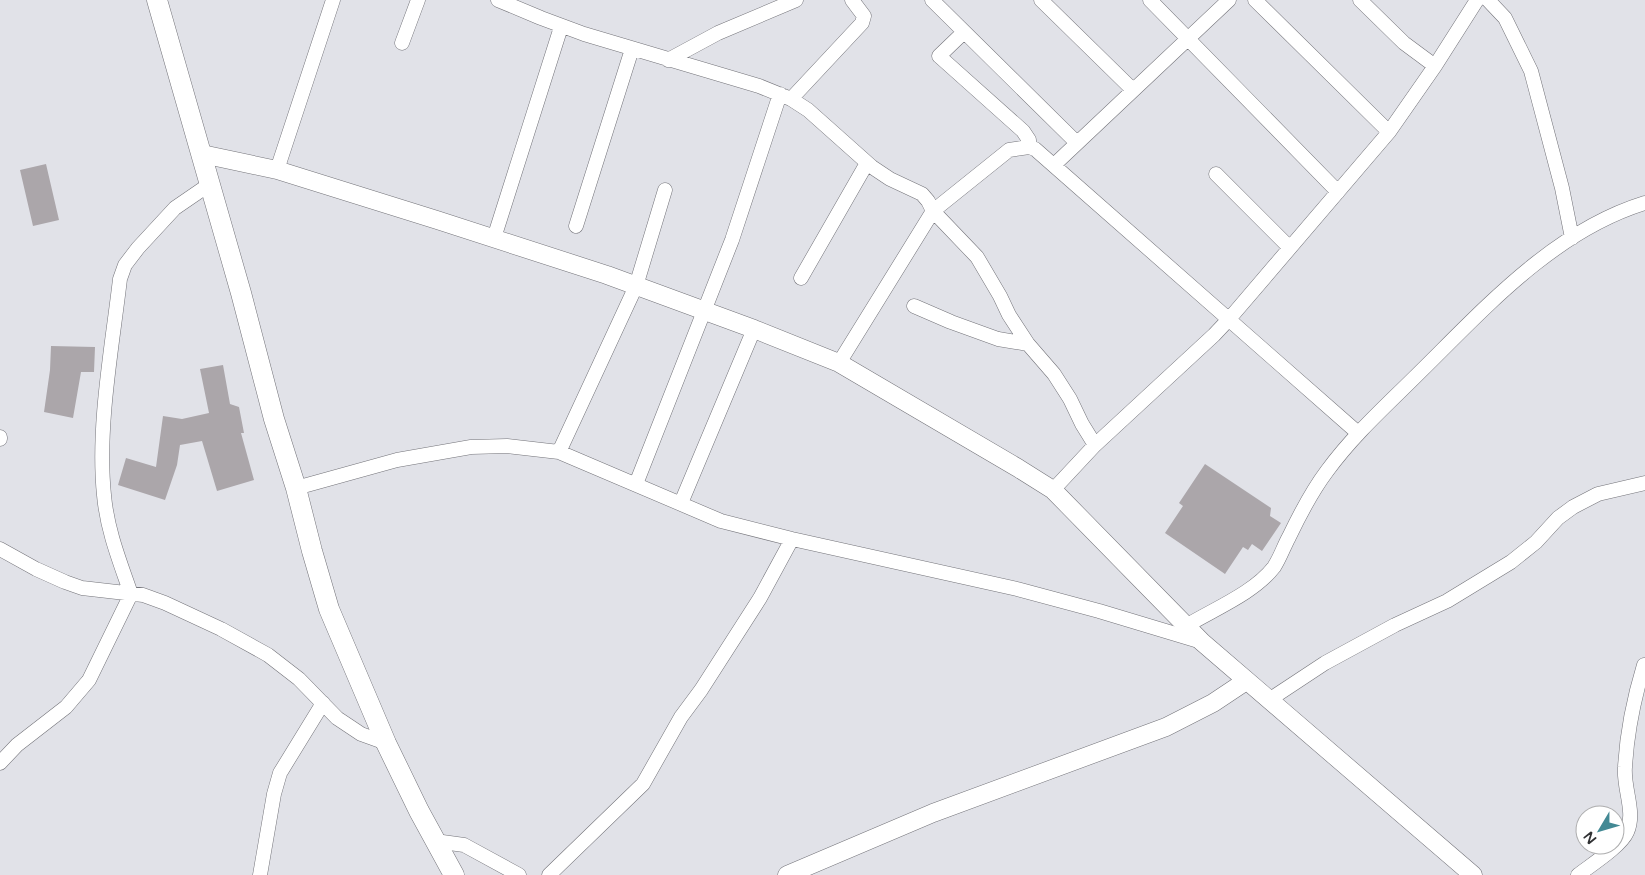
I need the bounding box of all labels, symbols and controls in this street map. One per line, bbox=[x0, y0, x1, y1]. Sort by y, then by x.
north arrow bbox=[1575, 805, 1625, 855]
text: N bbox=[1580, 828, 1600, 847]

